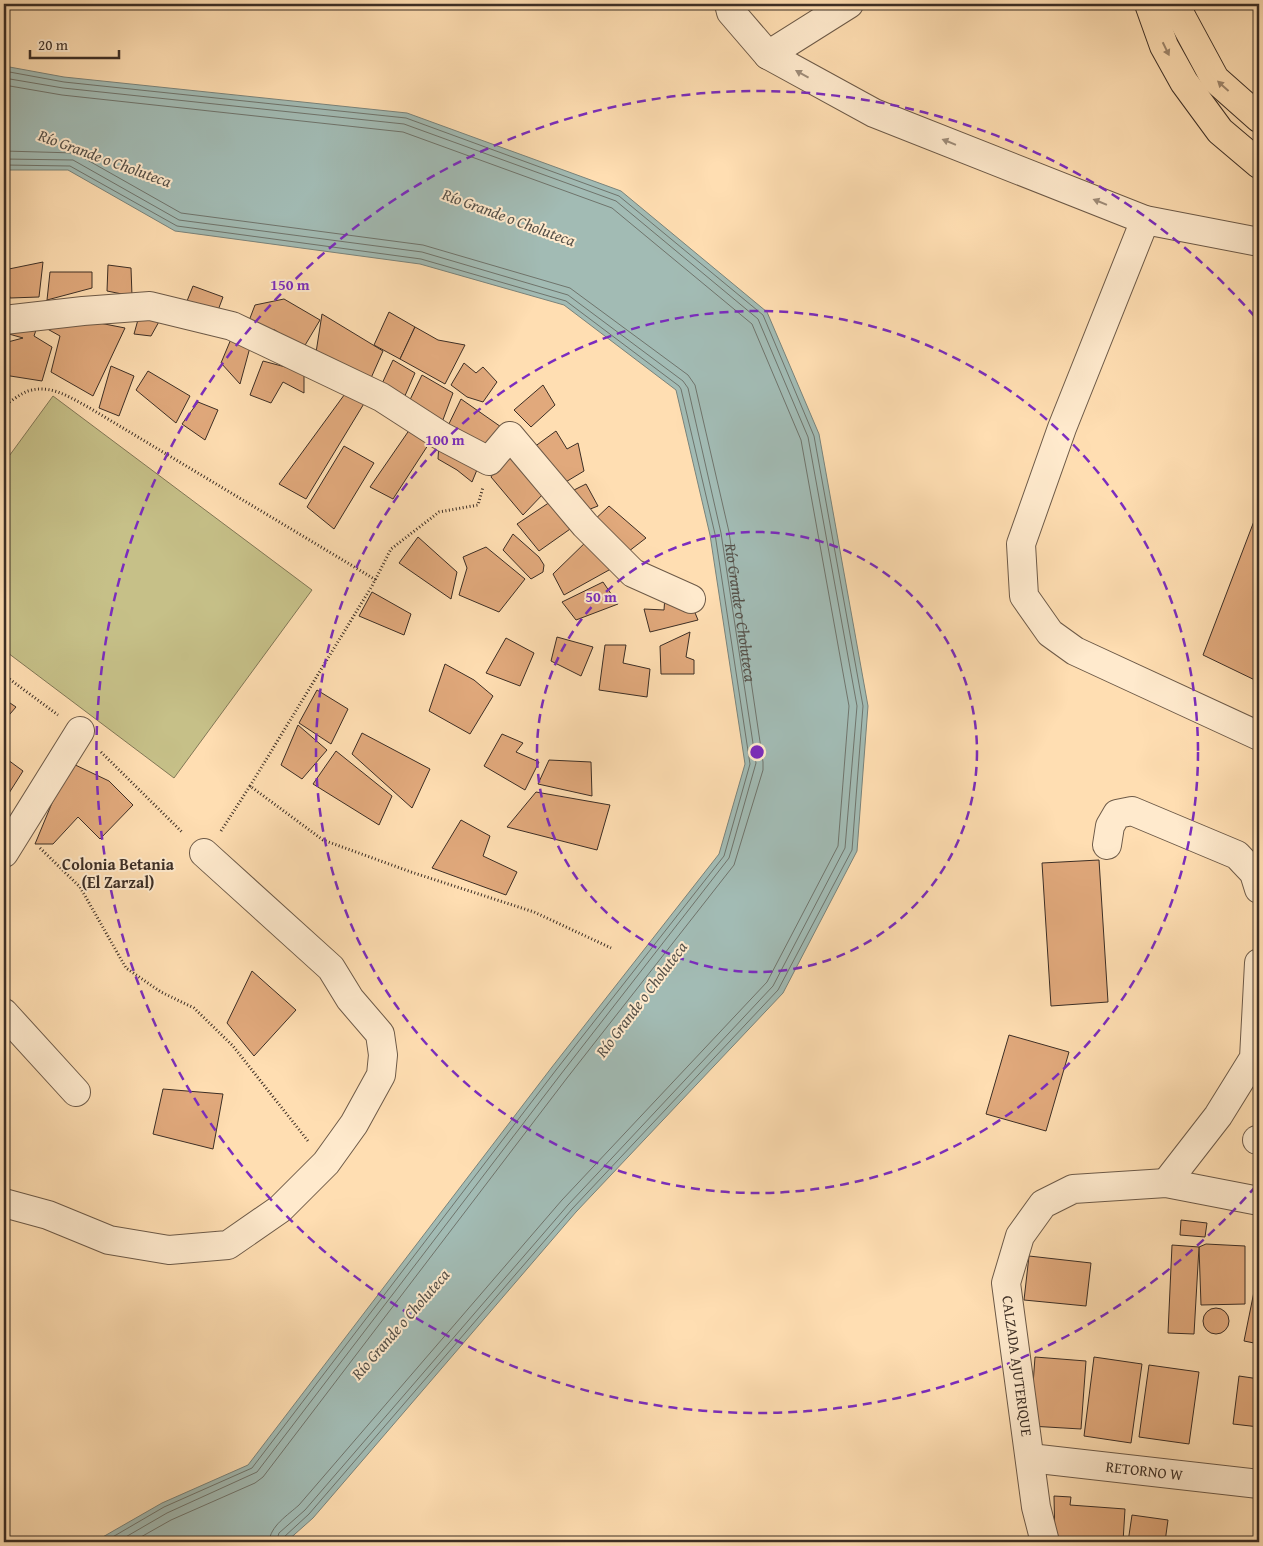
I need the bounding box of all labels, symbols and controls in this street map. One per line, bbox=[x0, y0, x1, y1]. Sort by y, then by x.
scale bar bbox=[30, 28, 119, 60]
text: 20 m bbox=[38, 34, 69, 55]
one-way arrow bbox=[1163, 42, 1171, 56]
one-way arrow bbox=[795, 69, 809, 78]
one-way arrow bbox=[1216, 81, 1229, 92]
water label: Río Grande o Choluteca bbox=[34, 122, 175, 193]
one-way arrow bbox=[942, 138, 956, 146]
water label: Río Grande o Choluteca bbox=[438, 181, 579, 252]
one-way arrow bbox=[1092, 198, 1107, 206]
text: 150 m bbox=[270, 274, 310, 295]
text: 100 m bbox=[425, 429, 465, 450]
water label: Río Grande o Choluteca bbox=[719, 540, 763, 684]
text: 50 m bbox=[585, 586, 617, 607]
centre of rings bbox=[748, 743, 766, 761]
district label: Colonia Betania (El Zarzal) bbox=[62, 852, 175, 894]
water label: Río Grande o Choluteca bbox=[589, 935, 693, 1063]
water label: Río Grande o Choluteca bbox=[344, 1263, 455, 1385]
street label: CALZADA AJUTERIQUE bbox=[997, 1294, 1038, 1438]
street label: RETORNO W bbox=[1105, 1456, 1184, 1485]

